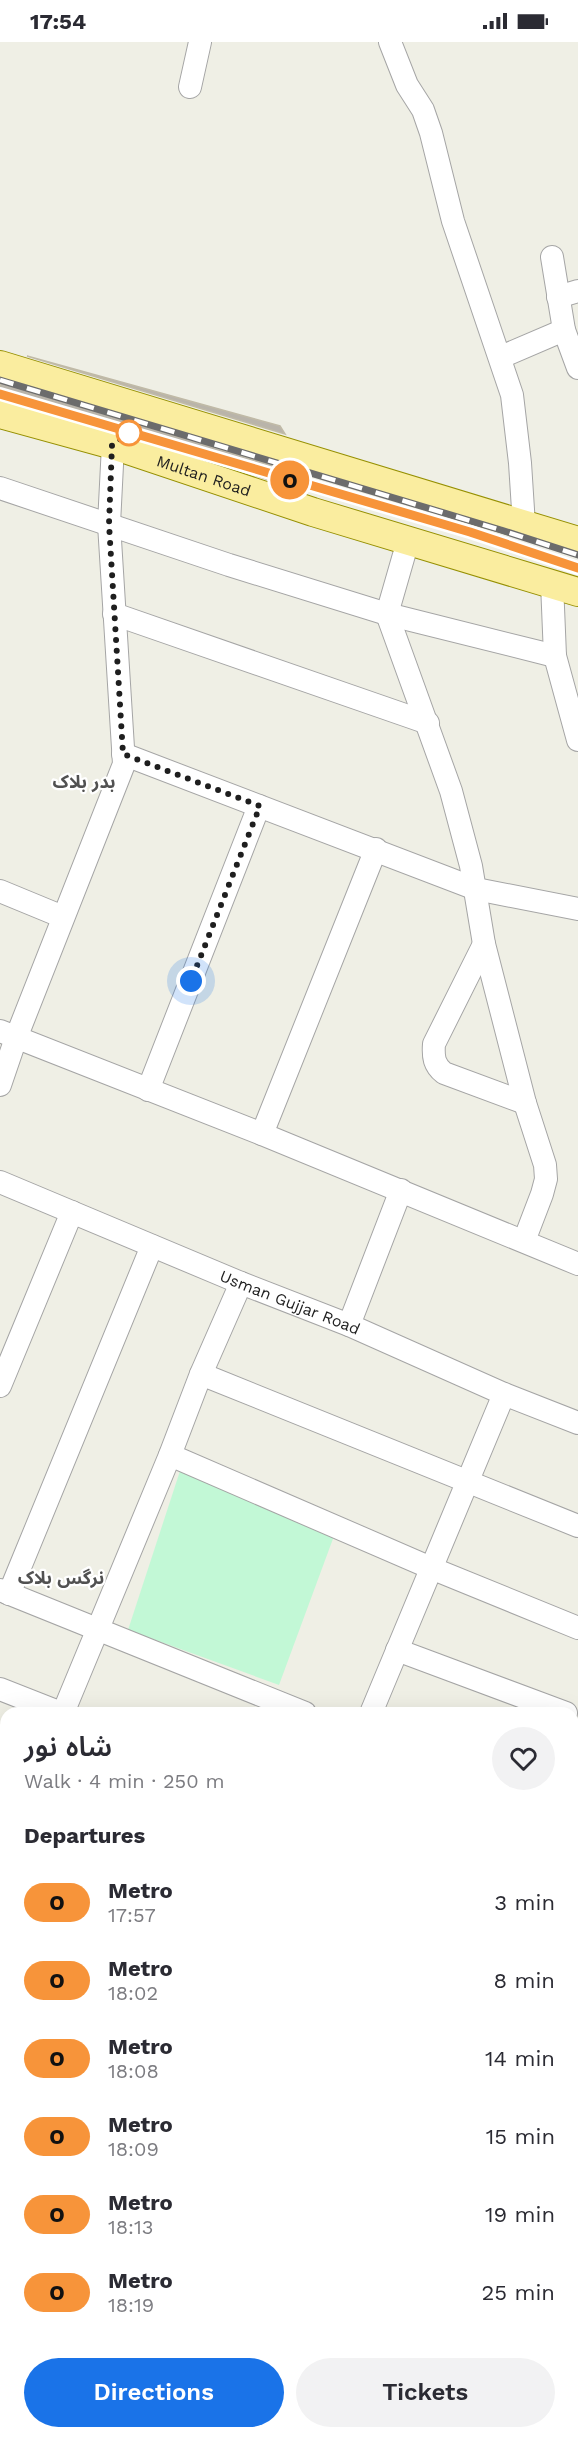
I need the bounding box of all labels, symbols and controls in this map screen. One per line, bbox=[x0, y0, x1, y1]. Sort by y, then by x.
text: 17:54 bbox=[30, 9, 86, 34]
unlabelled marker bbox=[116, 420, 142, 446]
street label: Multan Road bbox=[154, 451, 253, 501]
line badge: O bbox=[270, 460, 310, 500]
text: O bbox=[282, 468, 298, 493]
district label: بدر بلاک bbox=[53, 771, 115, 793]
your location bbox=[176, 966, 206, 996]
street label: Usman Gujjar Road bbox=[217, 1266, 363, 1339]
district label: نرگس بلاک bbox=[18, 1567, 104, 1589]
button: heart bbox=[492, 1727, 555, 1790]
text: شاہ نور bbox=[24, 1730, 112, 1763]
text: Walk · 4 min · 250 m bbox=[24, 1769, 225, 1793]
text: Departures bbox=[24, 1823, 145, 1848]
text: Metro bbox=[108, 1878, 173, 1903]
text: O bbox=[49, 1890, 65, 1915]
text: 3 min bbox=[494, 1890, 555, 1915]
text: 17:57 bbox=[108, 1903, 156, 1927]
text: Metro bbox=[108, 1956, 173, 1981]
text: O bbox=[49, 1968, 65, 1993]
text: 8 min bbox=[494, 1968, 555, 1993]
text: 18:02 bbox=[108, 1981, 158, 2005]
text: Metro bbox=[108, 2034, 173, 2059]
text: O bbox=[49, 2046, 65, 2071]
text: 14 min bbox=[485, 2046, 555, 2071]
text: 18:08 bbox=[108, 2059, 159, 2083]
text: Metro bbox=[108, 2112, 173, 2137]
text: O bbox=[49, 2124, 65, 2149]
text: 15 min bbox=[486, 2124, 555, 2149]
text: 18:09 bbox=[108, 2137, 159, 2161]
text: Metro bbox=[108, 2190, 173, 2215]
text: O bbox=[49, 2202, 65, 2227]
text: 19 min bbox=[485, 2202, 555, 2227]
text: 18:13 bbox=[108, 2215, 154, 2239]
text: Metro bbox=[108, 2268, 173, 2293]
text: O bbox=[49, 2280, 65, 2305]
text: 25 min bbox=[481, 2280, 555, 2305]
text: 18:19 bbox=[108, 2293, 154, 2317]
button: Directions bbox=[24, 2358, 284, 2427]
button: Tickets bbox=[296, 2358, 555, 2427]

